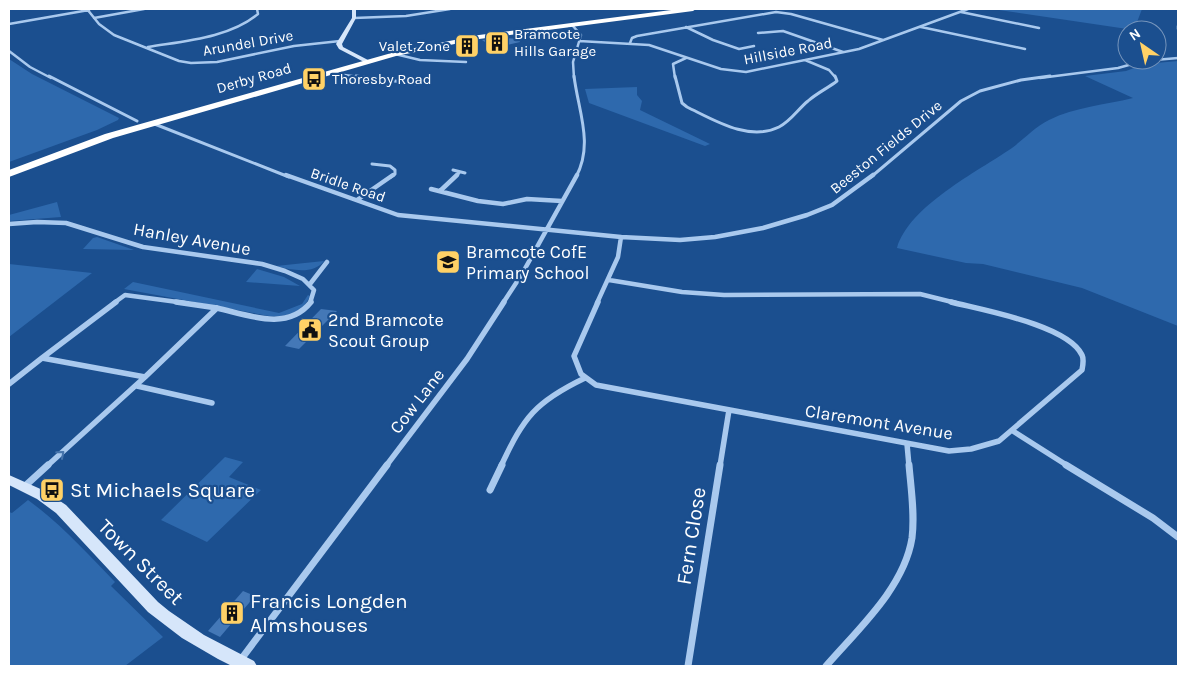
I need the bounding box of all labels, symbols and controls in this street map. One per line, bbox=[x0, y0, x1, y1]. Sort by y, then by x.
north arrow bbox=[1117, 20, 1167, 70]
place label: Bramcote Hills Garage bbox=[514, 25, 596, 60]
text: N bbox=[1126, 25, 1144, 44]
street label: Arundel Drive bbox=[201, 26, 295, 60]
building icon: Bramcote Hills Garage bbox=[484, 30, 510, 56]
building icon: Valet Zone bbox=[454, 33, 480, 59]
street label: Hillside Road bbox=[742, 34, 834, 68]
place label: Valet Zone bbox=[379, 37, 450, 55]
street label: Derby Road bbox=[215, 59, 293, 97]
bus stop icon: Thoresby Road bbox=[301, 66, 327, 92]
place label: Thoresby Road bbox=[332, 70, 432, 88]
street label: Beeston Fields Drive bbox=[826, 96, 946, 198]
street label: Bridle Road bbox=[308, 164, 388, 206]
street label: Hanley Avenue bbox=[132, 218, 252, 260]
place label: Bramcote CofE Primary School bbox=[466, 241, 590, 284]
school or university icon: Bramcote CofE Primary School bbox=[435, 249, 461, 275]
place label: 2nd Bramcote Scout Group bbox=[328, 309, 444, 352]
public building icon: 2nd Bramcote Scout Group bbox=[297, 317, 323, 343]
street label: Cow Lane bbox=[385, 364, 449, 438]
street label: Claremont Avenue bbox=[803, 399, 955, 445]
one-way arrow bbox=[56, 451, 65, 460]
bus stop icon: St Michaels Square bbox=[39, 477, 65, 503]
place label: St Michaels Square bbox=[70, 478, 255, 502]
street label: Fern Close bbox=[671, 485, 711, 587]
street label: Town Street bbox=[93, 514, 189, 610]
place label: Francis Longden Almshouses bbox=[250, 589, 408, 637]
building icon: Francis Longden Almshouses bbox=[219, 600, 245, 626]

